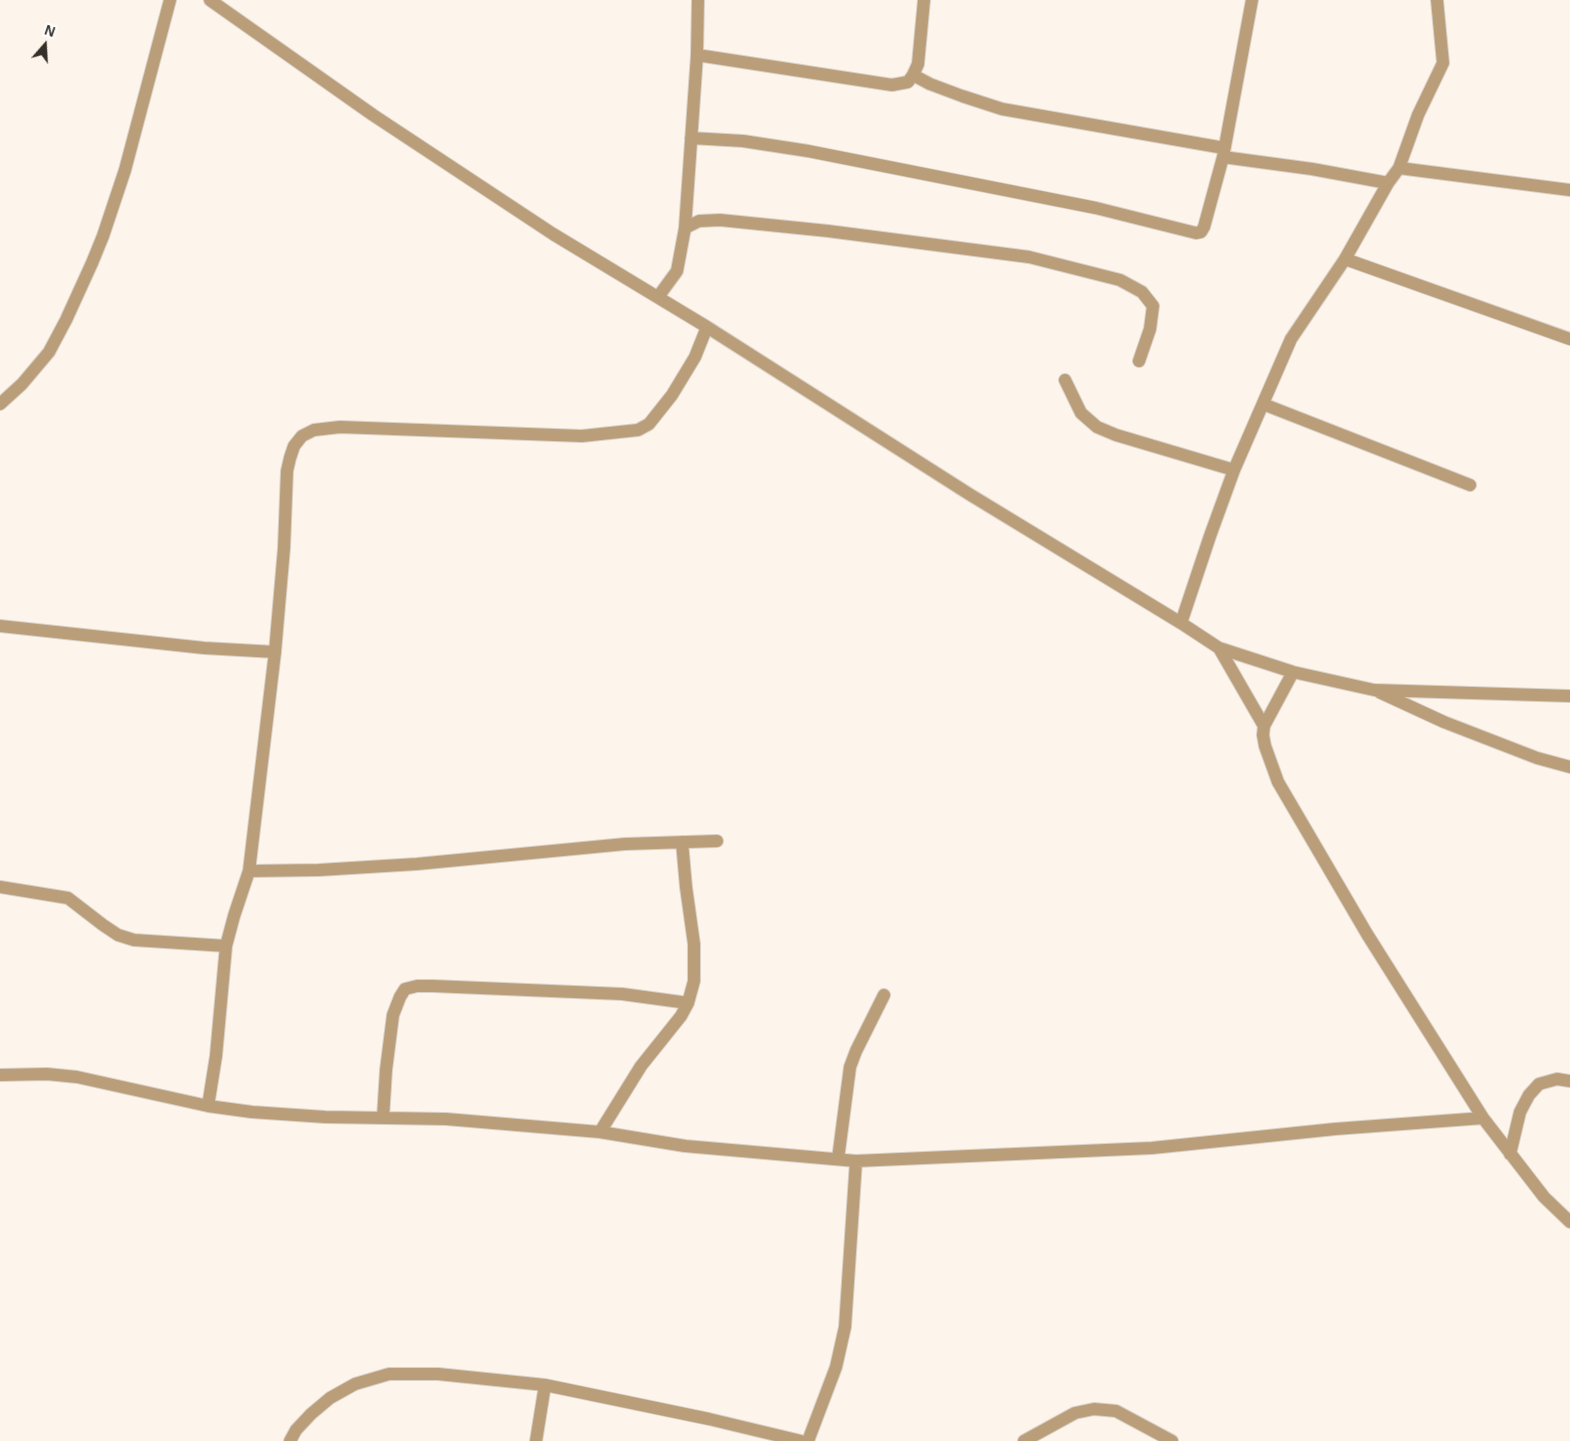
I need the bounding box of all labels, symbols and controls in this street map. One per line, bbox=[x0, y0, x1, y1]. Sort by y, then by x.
north arrow bbox=[20, 20, 70, 70]
text: N bbox=[42, 22, 57, 40]

